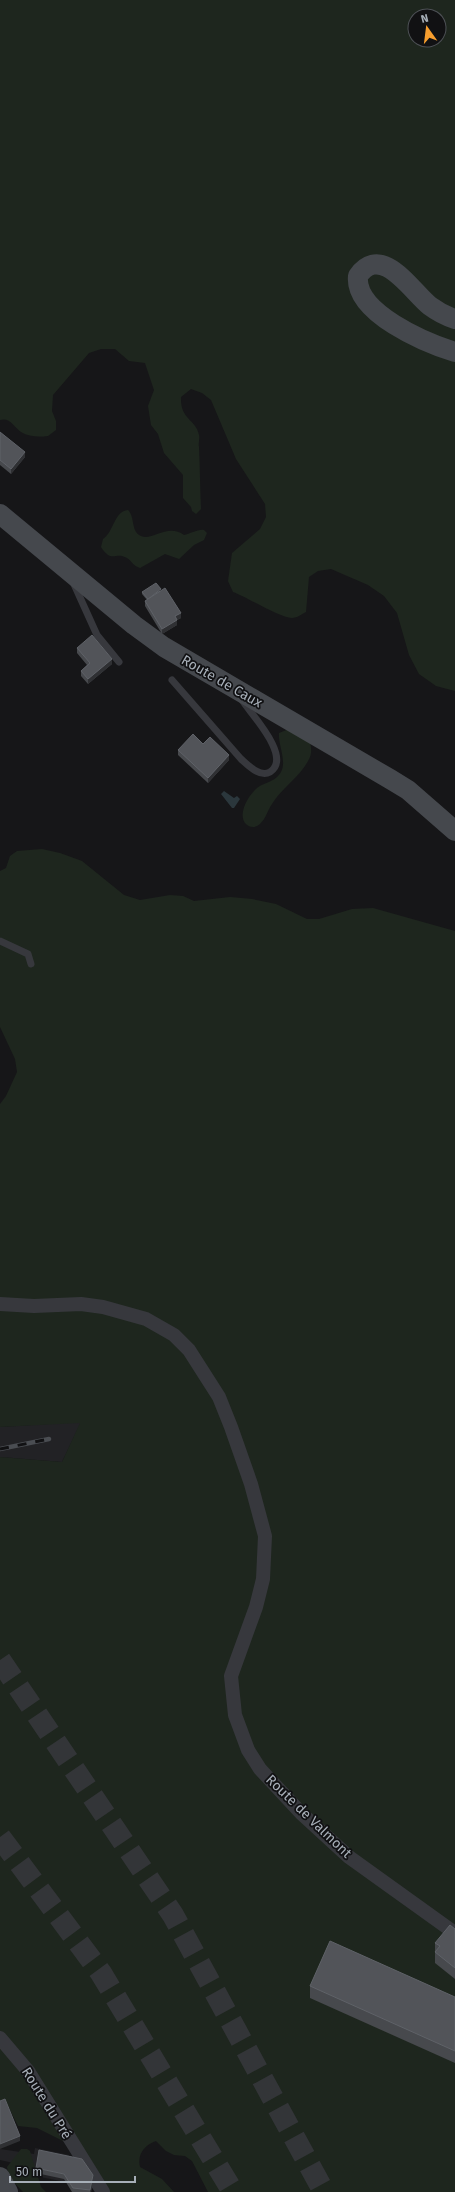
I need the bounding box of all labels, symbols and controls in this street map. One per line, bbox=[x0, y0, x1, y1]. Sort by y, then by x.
north arrow bbox=[407, 8, 447, 48]
text: N bbox=[420, 12, 430, 26]
street label: Route de Caux bbox=[178, 651, 265, 712]
street label: Route de Valmont bbox=[262, 1771, 356, 1862]
street label: Route du Pré bbox=[18, 2064, 75, 2142]
scale bar bbox=[10, 2158, 135, 2184]
text: 50 m bbox=[16, 2165, 42, 2179]

